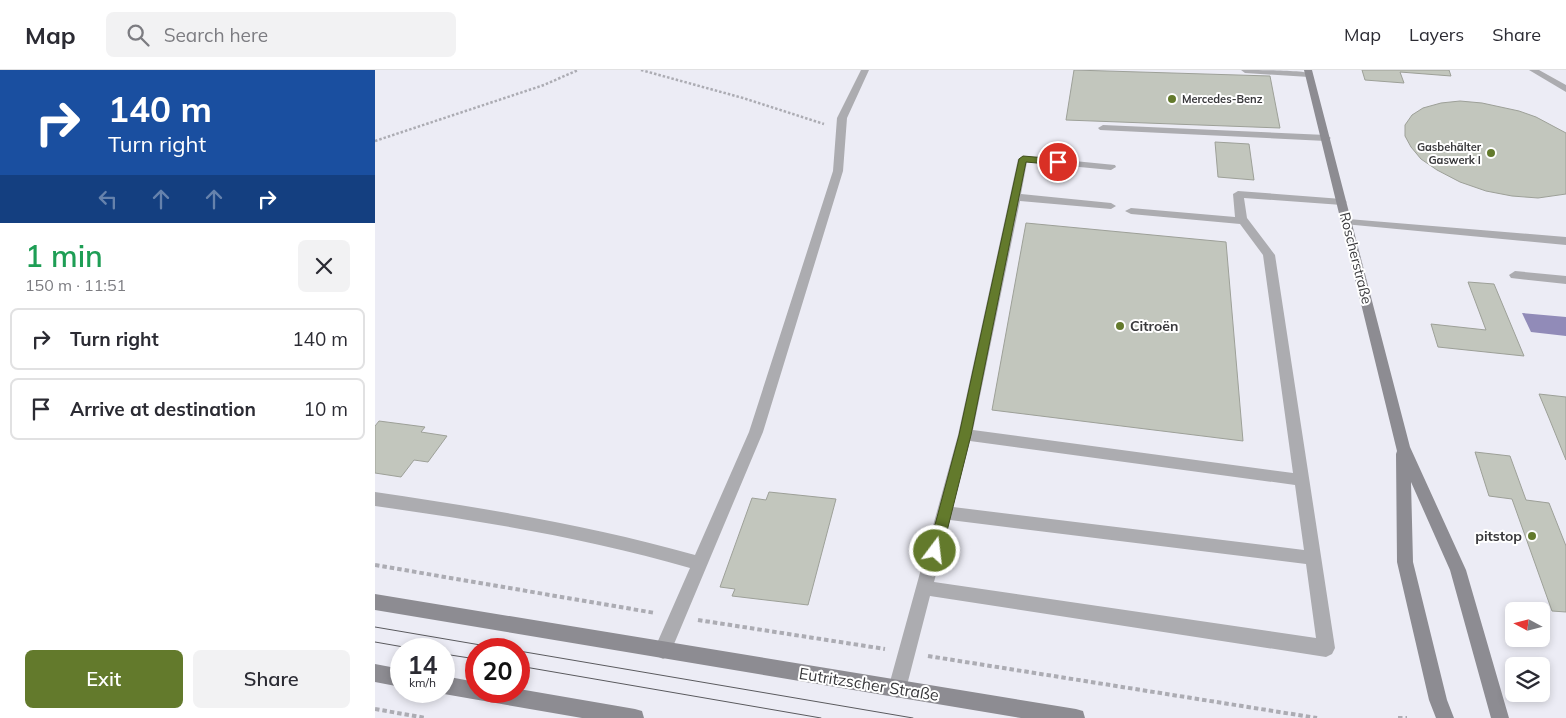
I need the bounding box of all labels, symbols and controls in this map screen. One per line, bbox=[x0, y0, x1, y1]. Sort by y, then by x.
search box bbox=[106, 12, 456, 57]
text: Map bbox=[25, 20, 76, 50]
icon: search bbox=[124, 21, 152, 49]
text: Search here bbox=[164, 23, 268, 47]
text: Map bbox=[1344, 23, 1381, 46]
text: Layers bbox=[1409, 23, 1464, 46]
text: Share bbox=[1492, 23, 1541, 46]
text: 140 m bbox=[108, 87, 212, 131]
icon: right bbox=[25, 90, 90, 155]
place label: Mercedes-Benz bbox=[1182, 92, 1263, 106]
marker: Mercedes-Benz bbox=[1166, 93, 1178, 105]
text: Turn right bbox=[108, 130, 206, 158]
place label: Gasbehälter Gaswerk I bbox=[1417, 140, 1482, 167]
pin bbox=[1037, 141, 1079, 183]
marker: Gasbehälter Gaswerk I bbox=[1485, 147, 1497, 159]
icon: arrive bbox=[1044, 148, 1072, 176]
icon: left bbox=[94, 185, 122, 213]
icon: ahead bbox=[147, 185, 175, 213]
icon: ahead bbox=[200, 185, 228, 213]
icon: right bbox=[253, 185, 281, 213]
street label: Roscherstraße bbox=[1336, 210, 1376, 306]
text: 1 min bbox=[25, 237, 103, 275]
button: close bbox=[298, 240, 350, 292]
text: 150 m · 11:51 bbox=[25, 275, 126, 295]
place label: Citroën bbox=[1130, 317, 1178, 335]
marker: Citroën bbox=[1114, 320, 1126, 332]
icon: right bbox=[27, 325, 55, 353]
text: Turn right bbox=[70, 327, 159, 351]
text: 140 m bbox=[292, 327, 348, 351]
icon: arrive bbox=[27, 395, 55, 423]
text: Arrive at destination bbox=[70, 397, 256, 421]
text: 10 m bbox=[304, 397, 348, 421]
position arrow bbox=[908, 524, 960, 576]
place label: pitstop bbox=[1475, 527, 1522, 545]
marker: pitstop bbox=[1526, 530, 1538, 542]
north arrow bbox=[1505, 602, 1550, 648]
map controls bbox=[1505, 602, 1550, 702]
speed limit sign: 20 bbox=[465, 638, 530, 703]
text: 14 bbox=[407, 649, 438, 680]
button: Exit bbox=[25, 650, 183, 708]
button: Share bbox=[193, 650, 350, 708]
button: layers bbox=[1505, 657, 1550, 702]
street label: Eutritzscher Straße bbox=[798, 663, 940, 705]
text: km/h bbox=[409, 675, 436, 690]

